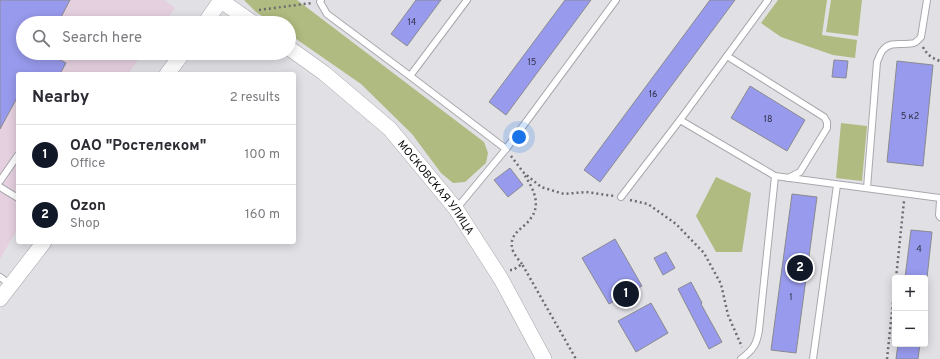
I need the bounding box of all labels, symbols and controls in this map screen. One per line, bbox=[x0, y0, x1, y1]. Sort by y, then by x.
search box bbox=[16, 16, 296, 60]
house number: 14 bbox=[408, 17, 417, 28]
icon: search bbox=[30, 27, 52, 49]
text: Search here bbox=[62, 29, 142, 48]
house number: 15 bbox=[528, 57, 536, 68]
text: Nearby bbox=[32, 87, 89, 109]
house number: 16 bbox=[649, 89, 657, 100]
text: 2 results bbox=[230, 90, 280, 106]
house number: 5 к2 bbox=[901, 111, 919, 122]
house number: 18 bbox=[764, 114, 772, 125]
your location bbox=[509, 127, 529, 147]
text: ОАО "Ростелеком" bbox=[70, 137, 206, 156]
street label: МОСКОВСКАЯ УЛИЦА bbox=[394, 138, 477, 238]
text: 1 bbox=[42, 147, 48, 163]
text: 100 m bbox=[244, 147, 280, 163]
text: Office bbox=[70, 156, 105, 172]
text: Ozon bbox=[70, 197, 106, 216]
text: 2 bbox=[41, 207, 49, 223]
text: 160 m bbox=[245, 207, 280, 223]
text: Shop bbox=[70, 216, 100, 232]
house number: 4 bbox=[916, 244, 922, 255]
pin: 2 bbox=[787, 253, 813, 283]
map controls bbox=[892, 275, 928, 347]
button: + bbox=[892, 275, 928, 311]
pin: 1 bbox=[613, 279, 639, 309]
house number: 1 bbox=[789, 292, 793, 303]
button: − bbox=[892, 311, 928, 347]

